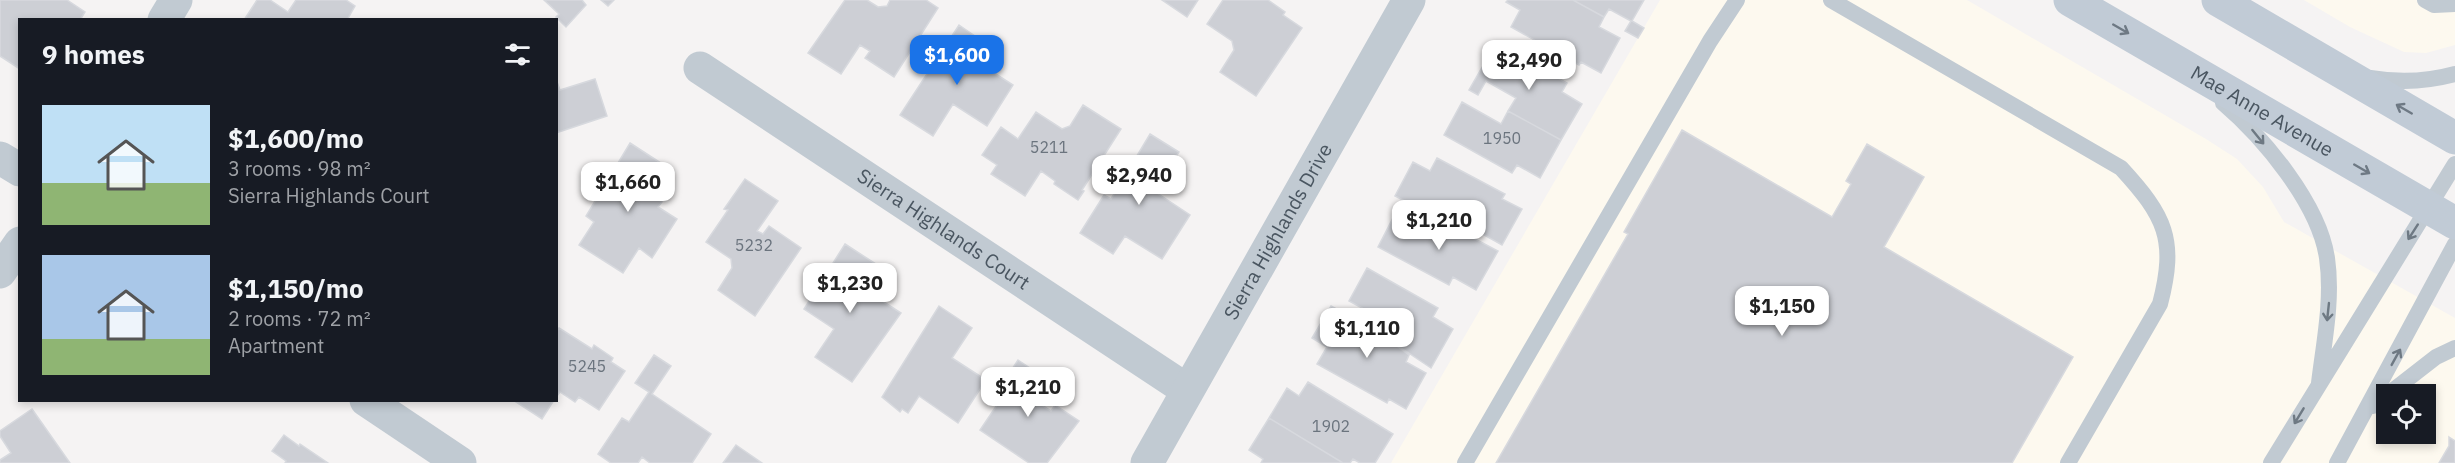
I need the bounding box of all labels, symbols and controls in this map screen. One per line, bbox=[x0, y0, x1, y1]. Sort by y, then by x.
one-way arrow bbox=[2112, 23, 2129, 35]
pin: $1,600 bbox=[908, 35, 1006, 86]
text: 9 homes bbox=[42, 37, 145, 71]
icon: filters bbox=[501, 38, 534, 71]
pin: $2,490 bbox=[1480, 40, 1578, 91]
text: $1,600 bbox=[924, 41, 990, 68]
text: $2,490 bbox=[1496, 46, 1562, 73]
street label: Mae Anne Avenue bbox=[2186, 59, 2339, 163]
one-way arrow bbox=[2396, 103, 2414, 114]
text: $1,600/mo bbox=[228, 121, 364, 155]
house number: 1950 bbox=[1483, 128, 1521, 148]
icon: home bbox=[90, 129, 162, 201]
one-way arrow bbox=[2251, 129, 2265, 144]
house number: 5211 bbox=[1030, 137, 1068, 157]
street label: Sierra Highlands Drive bbox=[1217, 138, 1338, 324]
text: 3 rooms · 98 m² bbox=[228, 155, 371, 182]
pin: $2,940 bbox=[1090, 155, 1188, 206]
text: $2,940 bbox=[1106, 161, 1172, 188]
pin: $1,660 bbox=[579, 162, 677, 213]
street label: Sierra Highlands Court bbox=[852, 162, 1035, 296]
one-way arrow bbox=[2353, 163, 2370, 175]
text: $1,660 bbox=[595, 168, 661, 195]
text: Sierra Highlands Court bbox=[228, 182, 430, 209]
pin: $1,210 bbox=[1390, 200, 1488, 251]
text: $1,210 bbox=[1406, 206, 1472, 233]
one-way arrow bbox=[2407, 223, 2419, 240]
house number: 5232 bbox=[735, 235, 773, 255]
pin: $1,230 bbox=[801, 263, 899, 314]
text: $1,230 bbox=[817, 269, 883, 296]
text: $1,150/mo bbox=[228, 271, 364, 305]
icon: home bbox=[90, 279, 162, 351]
pin: $1,150 bbox=[1733, 286, 1831, 337]
text: $1,150 bbox=[1749, 292, 1815, 319]
one-way arrow bbox=[2322, 302, 2333, 322]
text: 2 rooms · 72 m² bbox=[228, 305, 371, 332]
pin: $1,110 bbox=[1318, 308, 1416, 359]
text: $1,110 bbox=[1334, 314, 1400, 341]
text: Apartment bbox=[228, 332, 324, 359]
one-way arrow bbox=[2391, 348, 2402, 366]
house number: 5245 bbox=[568, 356, 606, 376]
pin: $1,210 bbox=[979, 367, 1077, 418]
text: $1,210 bbox=[995, 373, 1061, 400]
map controls bbox=[2376, 384, 2436, 444]
button: locate bbox=[2376, 384, 2436, 444]
one-way arrow bbox=[2293, 407, 2305, 424]
house number: 1902 bbox=[1312, 416, 1350, 436]

